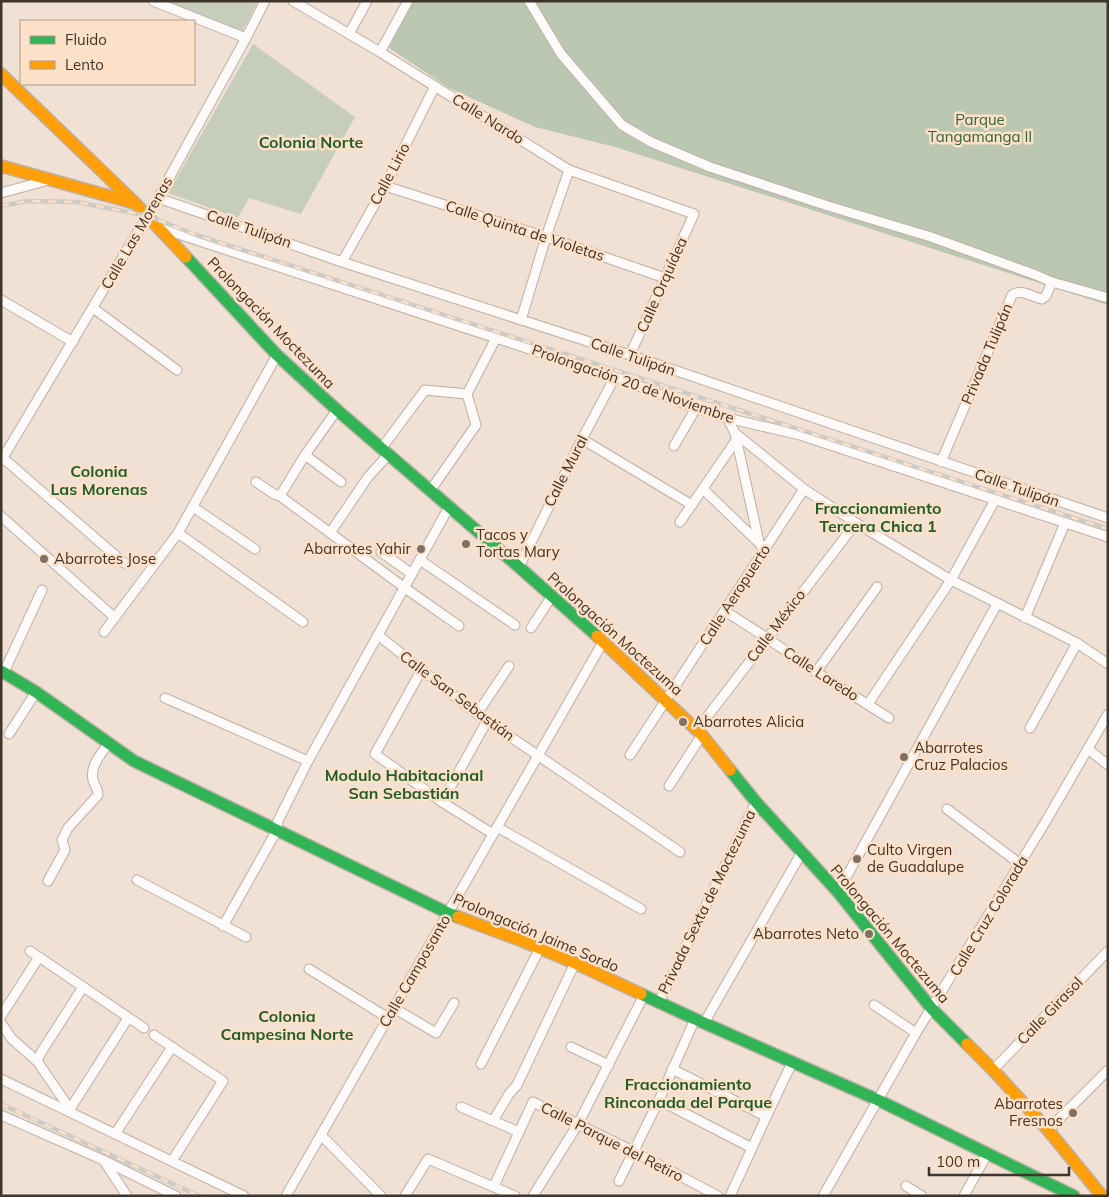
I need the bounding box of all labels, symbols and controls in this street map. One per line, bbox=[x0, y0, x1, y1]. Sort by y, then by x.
legend bbox=[20, 20, 195, 85]
text: Fluido bbox=[65, 30, 107, 49]
text: Lento bbox=[65, 55, 104, 74]
street label: Calle Nardo bbox=[449, 89, 528, 148]
park label: Parque Tangamanga II bbox=[928, 110, 1032, 146]
district label: Colonia Norte bbox=[259, 132, 364, 152]
street label: Calle Lirio bbox=[365, 139, 414, 208]
street label: Calle Las Morenas bbox=[97, 173, 177, 292]
street label: Calle Quinta de Violetas bbox=[443, 196, 607, 265]
street label: Calle Tulipán bbox=[204, 205, 294, 252]
street label: Calle Orquídea bbox=[632, 234, 691, 336]
street label: Prolongación Moctezuma bbox=[204, 253, 339, 392]
street label: Privada Tulipán bbox=[957, 300, 1016, 407]
street label: Calle Tulipán bbox=[588, 333, 678, 380]
street label: Prolongación 20 de Noviembre bbox=[529, 340, 737, 427]
street label: Calle Mural bbox=[539, 432, 592, 510]
district label: Colonia Las Morenas bbox=[50, 461, 148, 499]
street label: Calle Tulipán bbox=[972, 464, 1062, 511]
district label: Fraccionamiento Tercera Chica 1 bbox=[815, 498, 941, 536]
place label: Tacos y Tortas Mary bbox=[476, 525, 560, 561]
marker: Tacos y Tortas Mary bbox=[460, 538, 472, 550]
place label: Abarrotes Yahir bbox=[303, 539, 412, 558]
street label: Calle Aeropuerto bbox=[695, 541, 774, 649]
marker: Abarrotes Yahir bbox=[415, 543, 427, 555]
place label: Abarrotes Jose bbox=[54, 549, 156, 568]
marker: Abarrotes Jose bbox=[38, 553, 50, 565]
street label: Prolongación Moctezuma bbox=[544, 568, 687, 699]
street label: Calle México bbox=[742, 585, 809, 666]
street label: Calle Laredo bbox=[780, 642, 863, 705]
street label: Calle San Sebastián bbox=[396, 646, 518, 745]
place label: Abarrotes Alicia bbox=[693, 712, 804, 731]
marker: Abarrotes Alicia bbox=[677, 716, 689, 728]
place label: Abarrotes Cruz Palacios bbox=[914, 738, 1008, 774]
marker: Abarrotes Cruz Palacios bbox=[898, 751, 910, 763]
district label: Modulo Habitacional San Sebastián bbox=[325, 765, 483, 803]
street label: Privada Sexta de Moctezuma bbox=[654, 806, 760, 997]
place label: Culto Virgen de Guadalupe bbox=[867, 840, 964, 876]
street label: Calle Cruz Colorada bbox=[945, 852, 1032, 979]
marker: Culto Virgen de Guadalupe bbox=[851, 853, 863, 865]
street label: Prolongación Moctezuma bbox=[827, 860, 954, 1007]
street label: Prolongación Jaime Sordo bbox=[450, 889, 622, 976]
street label: Calle Camposanto bbox=[375, 911, 455, 1030]
place label: Abarrotes Neto bbox=[753, 924, 859, 943]
marker: Abarrotes Neto bbox=[863, 928, 875, 940]
street label: Calle Girasol bbox=[1013, 973, 1087, 1048]
district label: Colonia Campesina Norte bbox=[221, 1006, 354, 1044]
district label: Fraccionamiento Rinconada del Parque bbox=[604, 1074, 772, 1112]
place label: Abarrotes Fresnos bbox=[994, 1094, 1063, 1130]
street label: Calle Parque del Retiro bbox=[538, 1097, 687, 1186]
marker: Abarrotes Fresnos bbox=[1067, 1107, 1079, 1119]
scale bar bbox=[929, 1144, 1069, 1176]
text: 100 m bbox=[936, 1152, 980, 1171]

